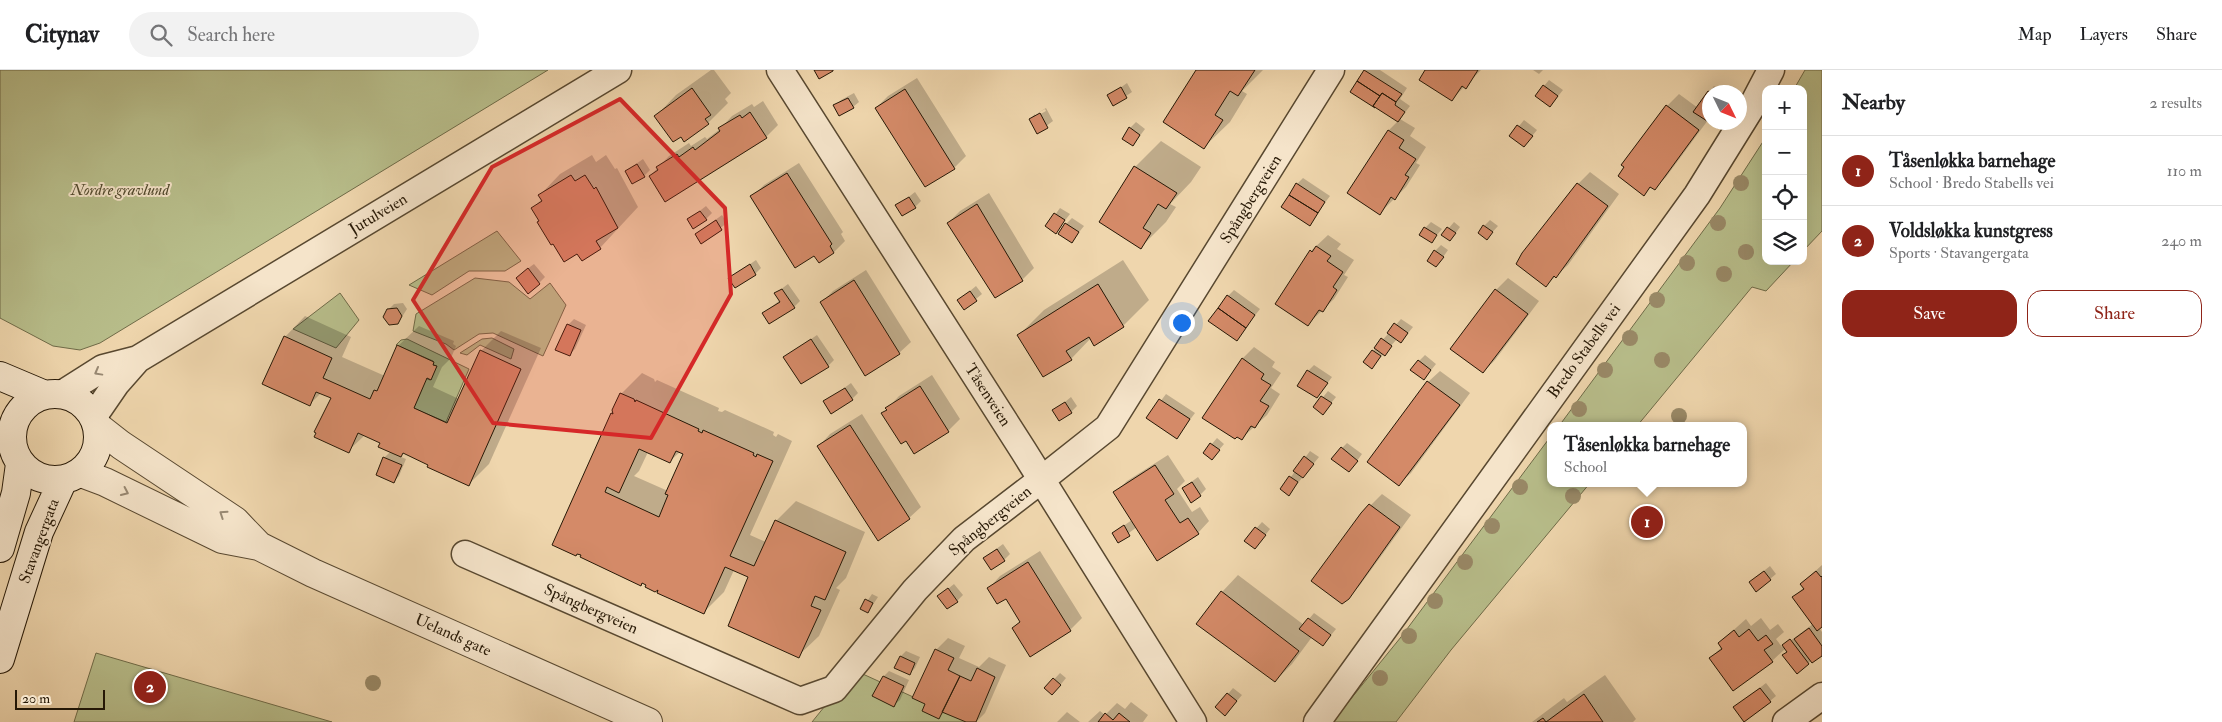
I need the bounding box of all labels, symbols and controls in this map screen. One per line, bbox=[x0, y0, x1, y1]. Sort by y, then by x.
search box bbox=[129, 12, 479, 57]
text: Citynav bbox=[25, 19, 99, 50]
icon: search bbox=[147, 21, 175, 49]
text: Search here bbox=[187, 23, 275, 47]
text: Map bbox=[2018, 23, 2052, 46]
text: Layers bbox=[2080, 23, 2128, 46]
text: Share bbox=[2156, 23, 2197, 46]
north arrow bbox=[1702, 85, 1747, 130]
map controls bbox=[1762, 85, 1807, 265]
button: + bbox=[1762, 85, 1807, 130]
text: Nearby bbox=[1842, 89, 1905, 116]
text: 2 results bbox=[2149, 93, 2202, 113]
button: − bbox=[1762, 130, 1807, 175]
text: Tåsenløkka barnehage bbox=[1889, 149, 2055, 173]
street label: Spångbergveien bbox=[1216, 151, 1287, 248]
text: 1 bbox=[1855, 161, 1861, 181]
text: 110 m bbox=[2167, 161, 2202, 181]
text: School · Bredo Stabells vei bbox=[1889, 173, 2054, 193]
button: locate bbox=[1762, 175, 1807, 220]
park label: Nordre gravlund bbox=[70, 180, 170, 200]
street label: Jutulveien bbox=[344, 189, 411, 241]
text: Voldsløkka kunstgress bbox=[1889, 219, 2053, 243]
button: layers bbox=[1762, 220, 1807, 265]
text: 2 bbox=[1854, 231, 1862, 251]
text: 240 m bbox=[2161, 231, 2202, 251]
text: Sports · Stavangergata bbox=[1889, 243, 2029, 263]
button: Save bbox=[1842, 290, 2017, 337]
button: Share bbox=[2027, 290, 2202, 337]
street label: Bredo Stabells vei bbox=[1543, 300, 1625, 402]
your location bbox=[1169, 310, 1195, 336]
street label: Tåsenveien bbox=[960, 360, 1016, 430]
one-way arrow bbox=[94, 366, 103, 376]
popup bbox=[1547, 422, 1747, 487]
text: Tåsenløkka barnehage bbox=[1564, 433, 1730, 457]
text: School bbox=[1564, 457, 1607, 477]
street label: Spångbergveien bbox=[945, 481, 1036, 561]
one-way arrow bbox=[120, 486, 129, 496]
street label: Stavangergata bbox=[14, 495, 64, 586]
pin: 1 bbox=[1631, 503, 1663, 541]
one-way arrow bbox=[220, 511, 229, 520]
street label: Spångbergveien bbox=[540, 579, 641, 640]
street label: Uelands gate bbox=[412, 609, 495, 661]
pin: 2 bbox=[134, 668, 166, 706]
scale bar bbox=[15, 687, 105, 710]
text: 20 m bbox=[22, 690, 50, 707]

